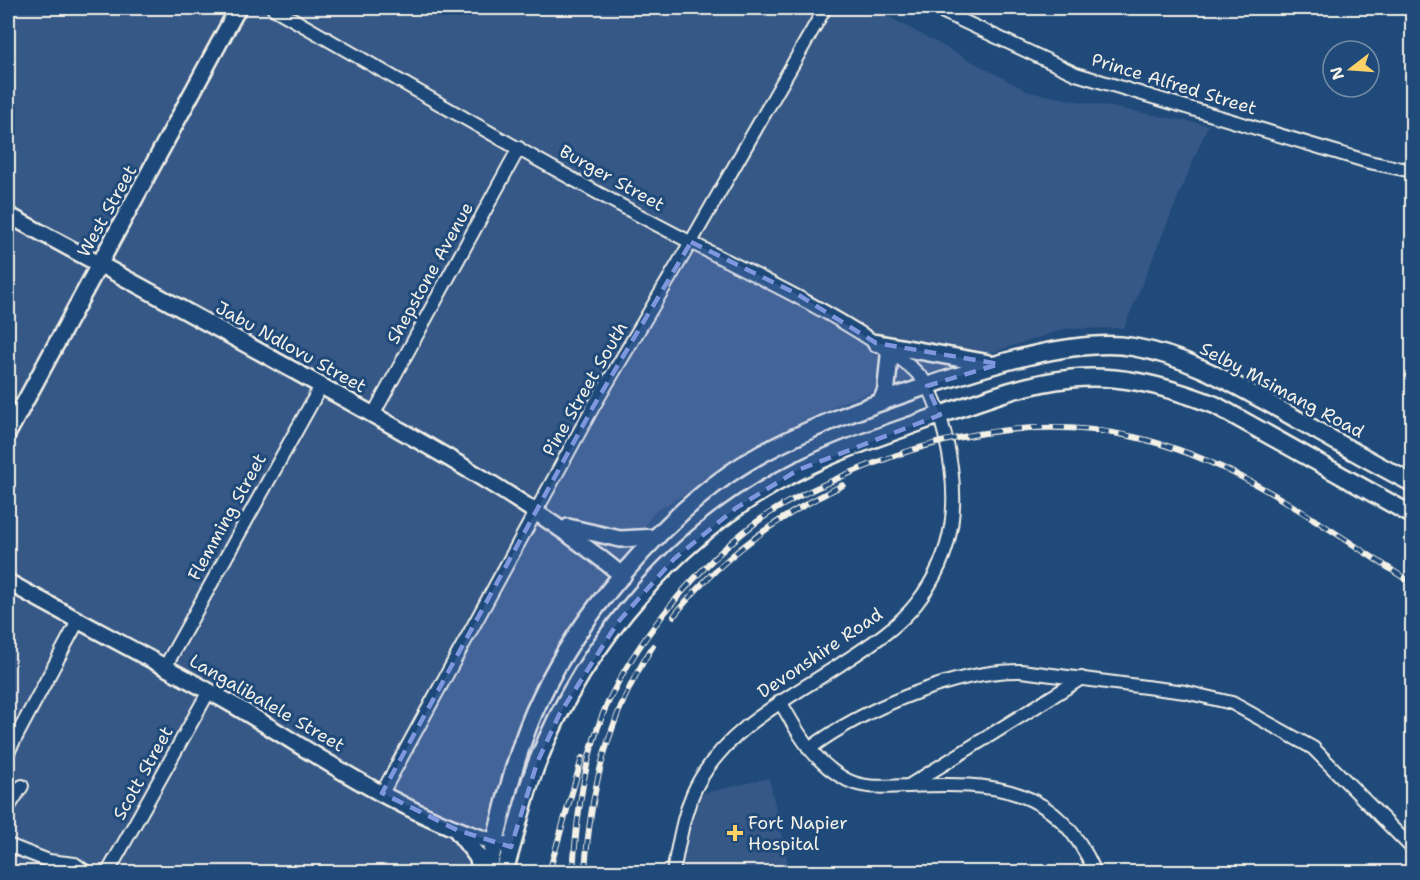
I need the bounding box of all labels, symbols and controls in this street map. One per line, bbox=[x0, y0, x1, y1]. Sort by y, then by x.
north arrow bbox=[1321, 39, 1381, 99]
street label: Prince Alfred Street bbox=[1088, 47, 1260, 121]
text: N bbox=[1325, 64, 1349, 82]
street label: Burger Street bbox=[555, 139, 669, 217]
street label: West Street bbox=[72, 160, 142, 261]
street label: Shepstone Avenue bbox=[381, 198, 479, 348]
street label: Jabu Ndlovu Street bbox=[211, 296, 371, 398]
street label: Pine Street South bbox=[537, 317, 633, 461]
street label: Selby Msimang Road bbox=[1196, 336, 1368, 444]
street label: Flemming Street bbox=[182, 449, 272, 585]
street label: Devonshire Road bbox=[753, 602, 887, 704]
street label: Langalibalele Street bbox=[185, 649, 349, 757]
street label: Scott Street bbox=[107, 722, 179, 824]
place label: Fort Napier Hospital bbox=[748, 811, 848, 856]
marker: Fort Napier Hospital bbox=[726, 824, 744, 842]

